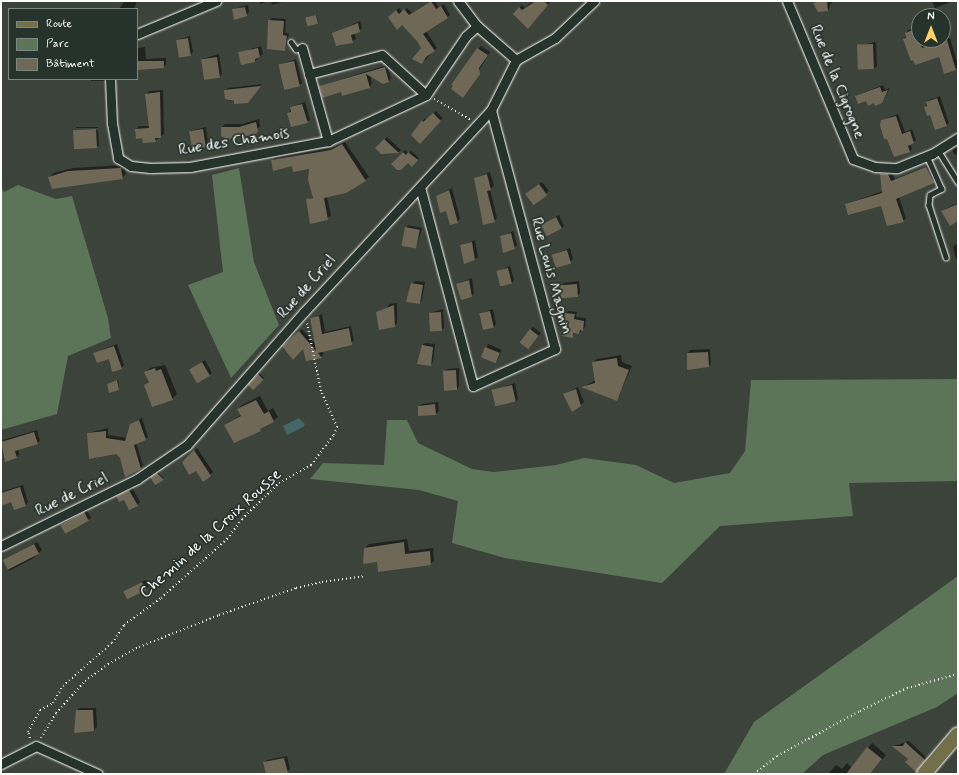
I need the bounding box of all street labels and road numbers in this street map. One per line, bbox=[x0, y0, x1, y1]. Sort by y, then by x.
street label: Rue de la Cigrogne bbox=[805, 21, 869, 143]
street label: Rue des Chamois bbox=[175, 123, 293, 161]
street label: Rue Louis Magnin bbox=[526, 216, 576, 336]
street label: Rue de Criel bbox=[273, 251, 341, 323]
street label: Chemin de la Croix Rousse bbox=[137, 466, 285, 602]
street label: Rue de Criel bbox=[32, 469, 112, 521]

